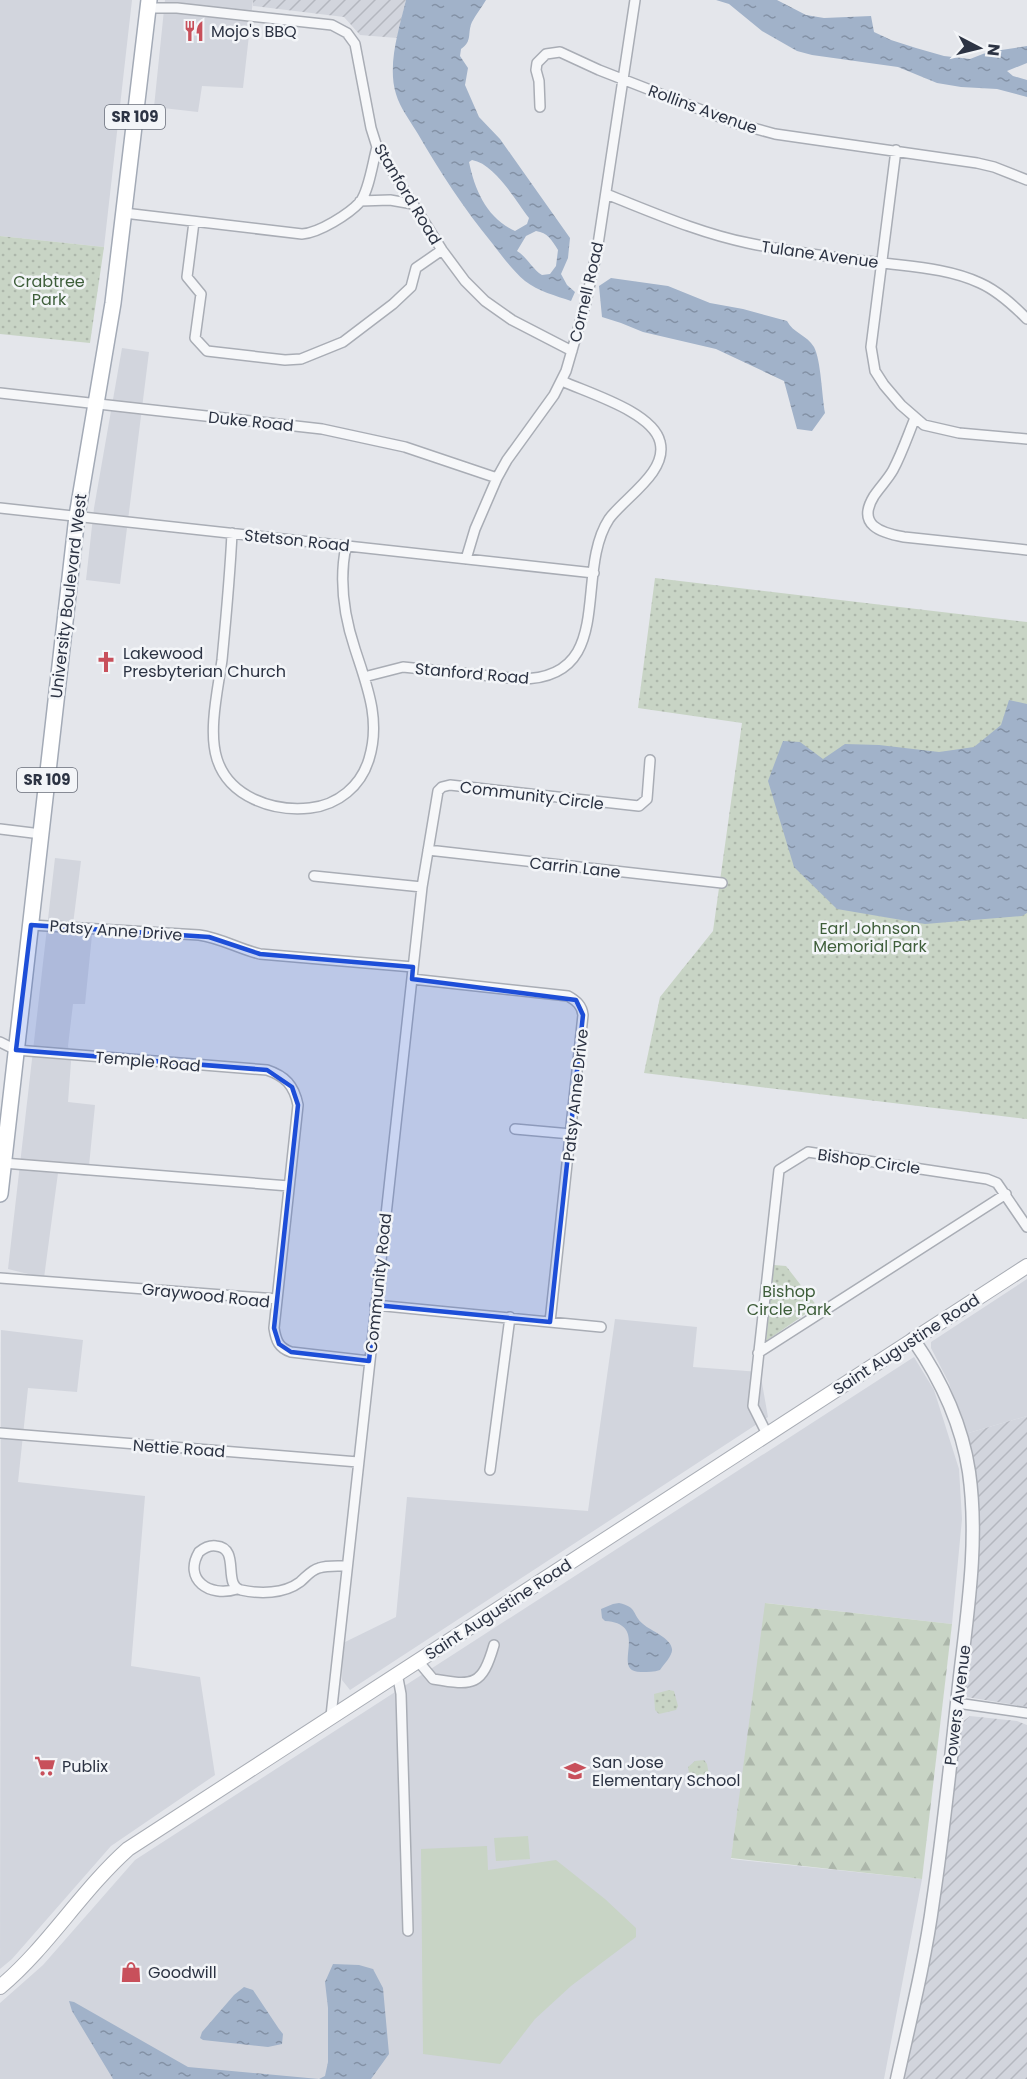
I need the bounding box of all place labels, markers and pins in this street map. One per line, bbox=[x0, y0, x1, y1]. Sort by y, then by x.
restaurant icon: Mojo's BBQ bbox=[182, 19, 206, 43]
place label: Mojo's BBQ bbox=[211, 20, 297, 43]
place label: Lakewood Presbyterian Church bbox=[123, 642, 286, 683]
church icon: Lakewood Presbyterian Church bbox=[94, 650, 118, 674]
place label: San Jose Elementary School bbox=[592, 1751, 740, 1792]
supermarket icon: Publix bbox=[33, 1754, 57, 1778]
place label: Publix bbox=[62, 1755, 108, 1778]
school or university icon: San Jose Elementary School bbox=[563, 1759, 587, 1783]
shop icon: Goodwill bbox=[119, 1960, 143, 1984]
place label: Goodwill bbox=[148, 1961, 217, 1984]

